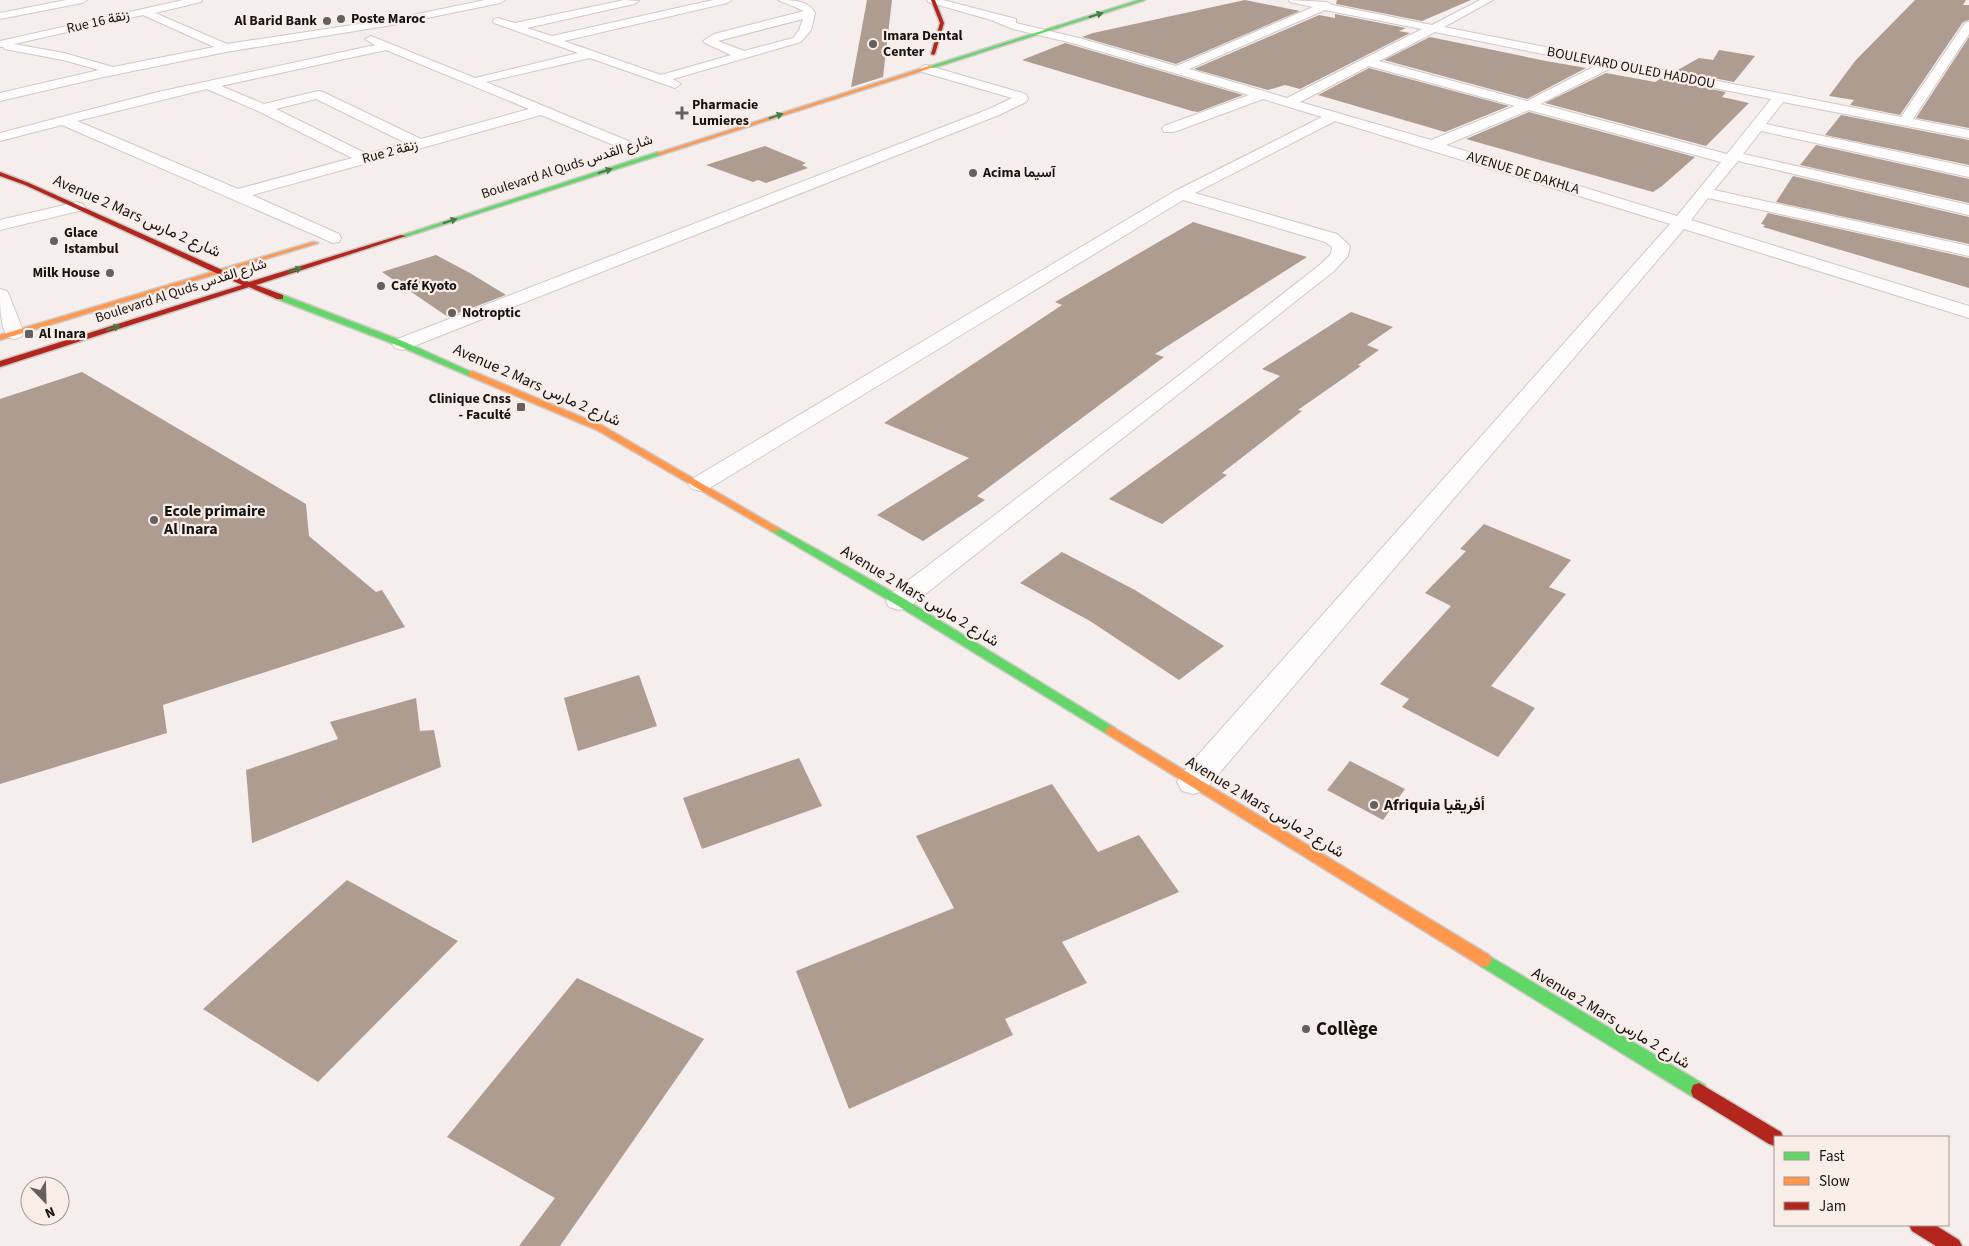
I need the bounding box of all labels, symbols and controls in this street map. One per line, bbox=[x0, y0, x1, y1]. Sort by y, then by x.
street label: Rue 16 زنقة bbox=[65, 5, 132, 39]
place label: Poste Maroc bbox=[351, 9, 426, 29]
place label: Al Barid Bank bbox=[234, 11, 317, 31]
one-way arrow bbox=[1088, 11, 1103, 19]
marker: Poste Maroc bbox=[335, 13, 347, 25]
marker: Al Barid Bank bbox=[321, 15, 333, 27]
place label: Imara Dental Center bbox=[883, 26, 963, 62]
marker: Imara Dental Center bbox=[867, 38, 879, 50]
street label: BOULEVARD OULED HADDOU bbox=[1545, 42, 1717, 94]
place label: Pharmacie Lumieres bbox=[692, 95, 758, 131]
marker: Pharmacie Lumieres bbox=[676, 107, 688, 119]
one-way arrow bbox=[769, 112, 784, 120]
street label: Boulevard Al Quds شارع القدس bbox=[479, 130, 655, 204]
street label: Rue 2 زنقة bbox=[360, 135, 420, 169]
street label: AVENUE DE DAKHLA bbox=[1464, 146, 1582, 200]
place label: Acima آسيما bbox=[982, 163, 1057, 183]
one-way arrow bbox=[597, 167, 612, 174]
marker: Acima آسيما bbox=[967, 167, 979, 179]
street label: Avenue 2 Mars شارع 2 مارس bbox=[50, 169, 224, 263]
one-way arrow bbox=[442, 216, 457, 224]
place label: Glace Istambul bbox=[64, 223, 119, 259]
marker: Glace Istambul bbox=[48, 235, 60, 247]
street label: Boulevard Al Quds شارع القدس bbox=[93, 254, 269, 328]
place label: Milk House bbox=[32, 263, 100, 283]
one-way arrow bbox=[288, 265, 303, 273]
marker: Milk House bbox=[104, 267, 116, 279]
place label: Café Kyoto bbox=[391, 276, 457, 296]
marker: Café Kyoto bbox=[375, 280, 387, 292]
place label: Notroptic bbox=[462, 303, 521, 323]
marker: Notroptic bbox=[446, 307, 458, 319]
place label: Al Inara bbox=[38, 324, 86, 344]
one-way arrow bbox=[106, 324, 121, 332]
marker: Al Inara bbox=[23, 328, 35, 340]
street label: Avenue 2 Mars شارع 2 مارس bbox=[450, 338, 624, 432]
place label: Clinique Cnss - Faculté bbox=[429, 389, 511, 425]
marker: Clinique Cnss - Faculté bbox=[515, 401, 527, 413]
place label: Ecole primaire Al Inara bbox=[163, 500, 266, 540]
marker: Ecole primaire Al Inara bbox=[148, 514, 160, 526]
street label: Avenue 2 Mars شارع 2 مارس bbox=[837, 540, 1003, 652]
street label: Avenue 2 Mars شارع 2 مارس bbox=[1182, 751, 1348, 863]
place label: Afriquia أفريقيا bbox=[1383, 794, 1485, 816]
marker: Afriquia أفريقيا bbox=[1368, 799, 1380, 811]
street label: Avenue 2 Mars شارع 2 مارس bbox=[1528, 962, 1694, 1074]
place label: Collège bbox=[1316, 1016, 1378, 1043]
marker: Collège bbox=[1300, 1023, 1312, 1035]
legend bbox=[1774, 1136, 1949, 1226]
text: Fast bbox=[1819, 1146, 1845, 1167]
text: Slow bbox=[1819, 1171, 1850, 1192]
north arrow bbox=[20, 1176, 70, 1226]
text: Jam bbox=[1819, 1196, 1846, 1217]
text: N bbox=[41, 1201, 58, 1223]

